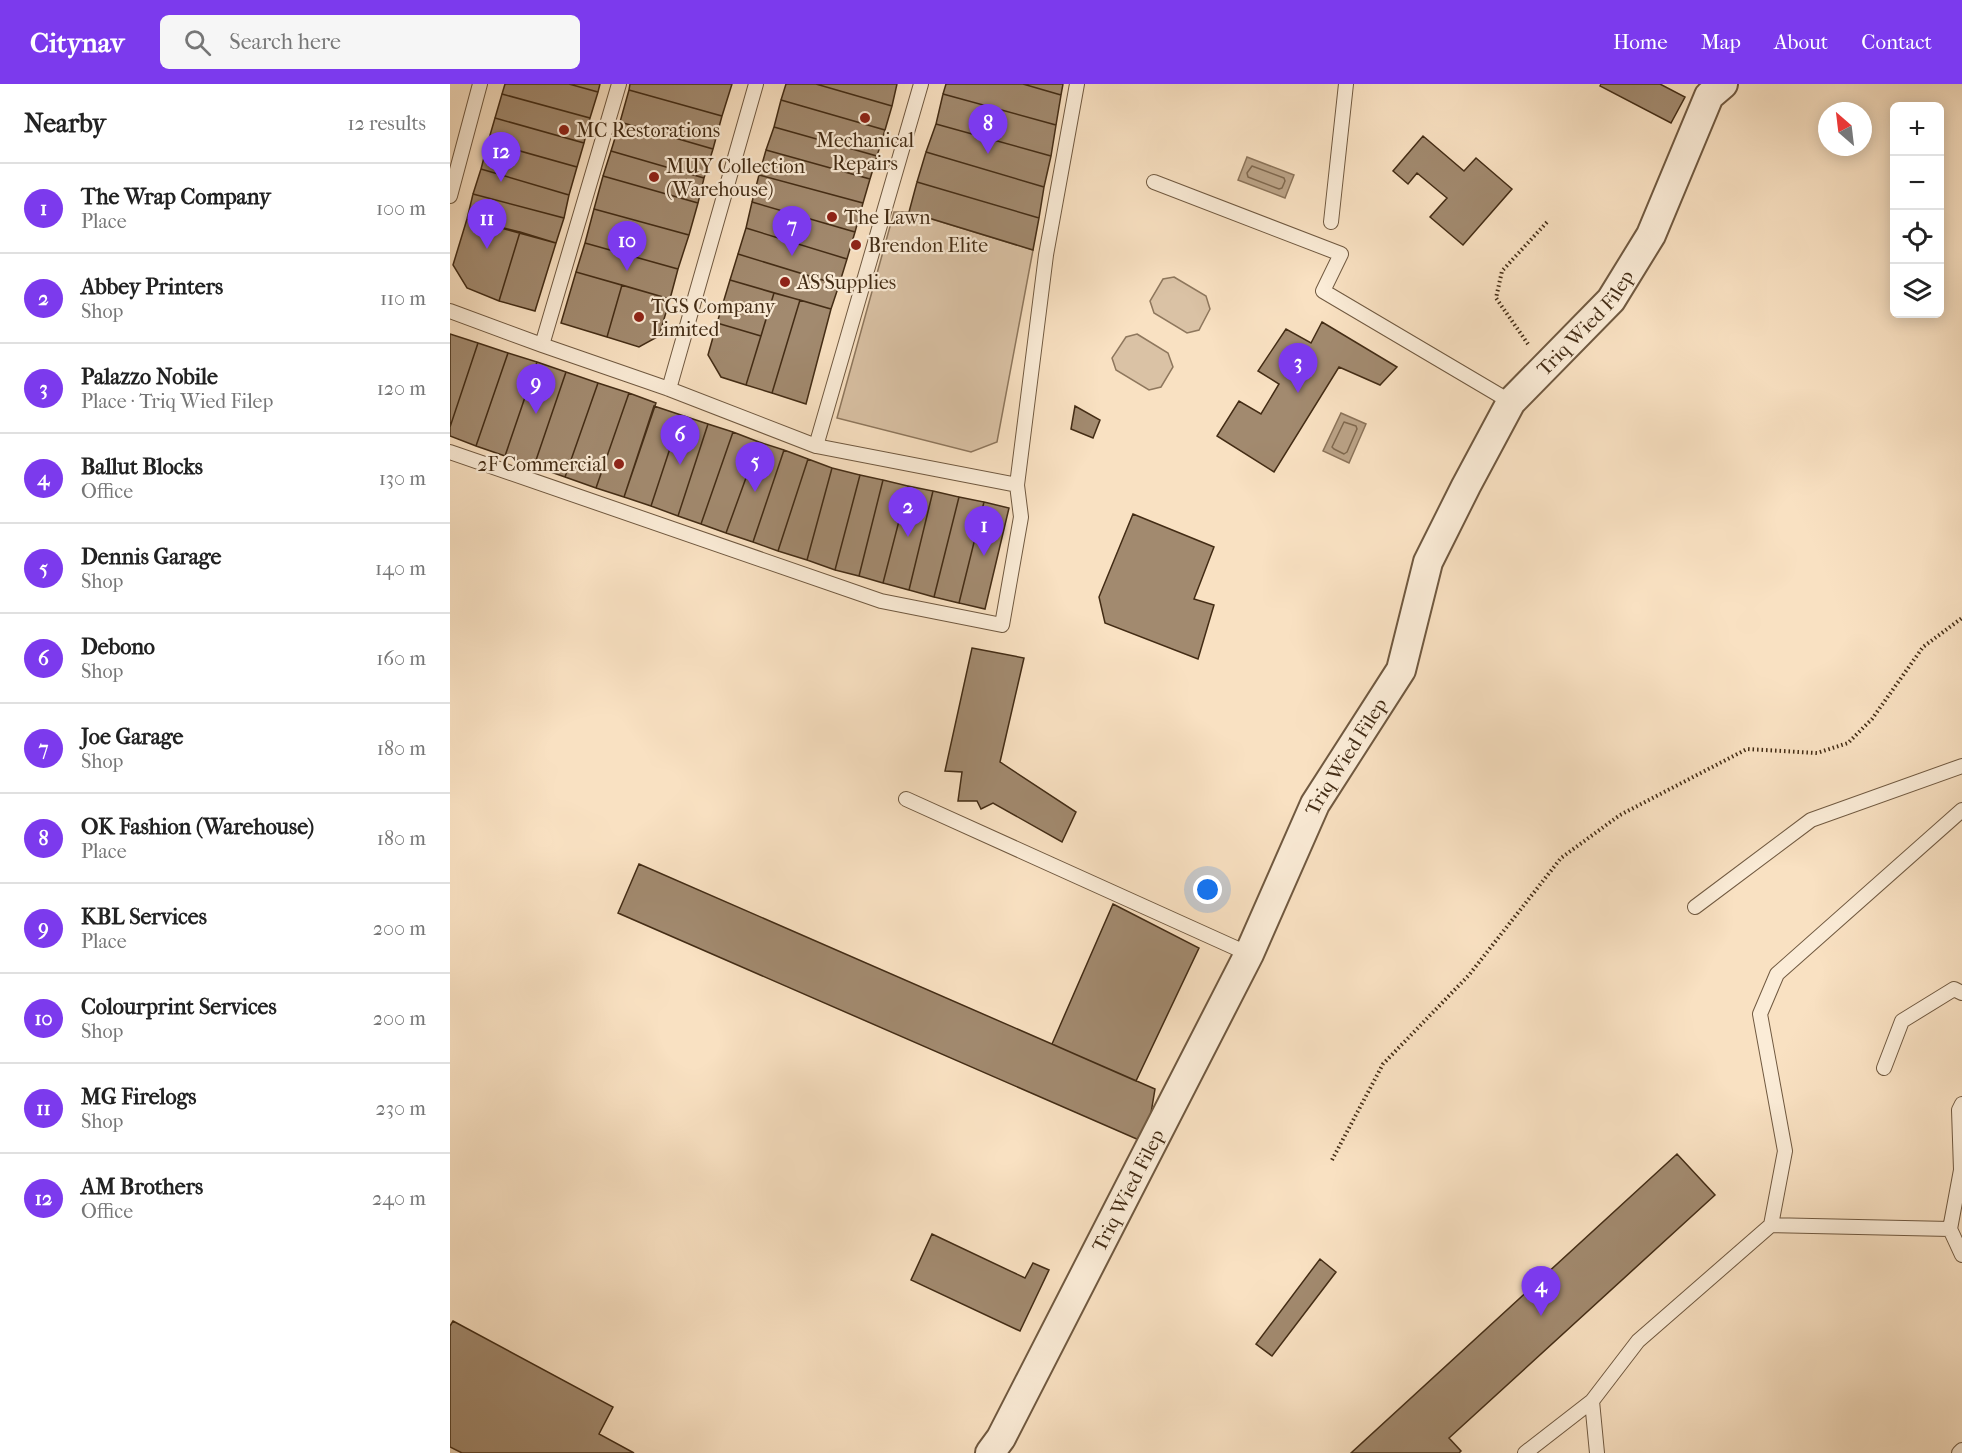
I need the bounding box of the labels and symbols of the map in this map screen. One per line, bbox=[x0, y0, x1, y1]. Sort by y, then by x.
north arrow bbox=[1818, 102, 1872, 156]
pin: 8 bbox=[968, 104, 1008, 154]
marker: Mechanical Repairs bbox=[858, 111, 872, 125]
place label: MC Restorations bbox=[576, 119, 720, 142]
marker: MC Restorations bbox=[557, 123, 571, 137]
place label: Mechanical Repairs bbox=[816, 129, 915, 175]
pin: 12 bbox=[482, 132, 520, 182]
place label: MUY Collection (Warehouse) bbox=[666, 155, 806, 201]
marker: MUY Collection (Warehouse) bbox=[647, 170, 661, 184]
pin: 11 bbox=[468, 200, 507, 249]
pin: 7 bbox=[772, 206, 812, 256]
place label: The Lawn bbox=[844, 206, 931, 229]
marker: The Lawn bbox=[825, 210, 839, 224]
pin: 10 bbox=[608, 222, 646, 271]
place label: Brendon Elite bbox=[868, 234, 988, 257]
marker: Brendon Elite bbox=[849, 238, 863, 252]
street label: Triq Wied Filep bbox=[1532, 266, 1639, 381]
place label: AS Supplies bbox=[796, 271, 896, 294]
marker: AS Supplies bbox=[778, 275, 792, 289]
place label: TGS Company Limited bbox=[651, 295, 776, 341]
marker: TGS Company Limited bbox=[632, 310, 646, 324]
pin: 3 bbox=[1278, 344, 1318, 393]
pin: 9 bbox=[516, 364, 556, 414]
pin: 6 bbox=[660, 416, 700, 465]
pin: 5 bbox=[736, 442, 774, 492]
place label: 2F Commercial bbox=[477, 453, 607, 476]
marker: 2F Commercial bbox=[612, 457, 626, 471]
pin: 2 bbox=[888, 488, 928, 537]
pin: 1 bbox=[964, 506, 1004, 556]
street label: Triq Wied Filep bbox=[1301, 694, 1392, 818]
your location bbox=[1193, 875, 1222, 904]
street label: Triq Wied Filep bbox=[1088, 1125, 1169, 1255]
pin: 4 bbox=[1522, 1266, 1560, 1316]

